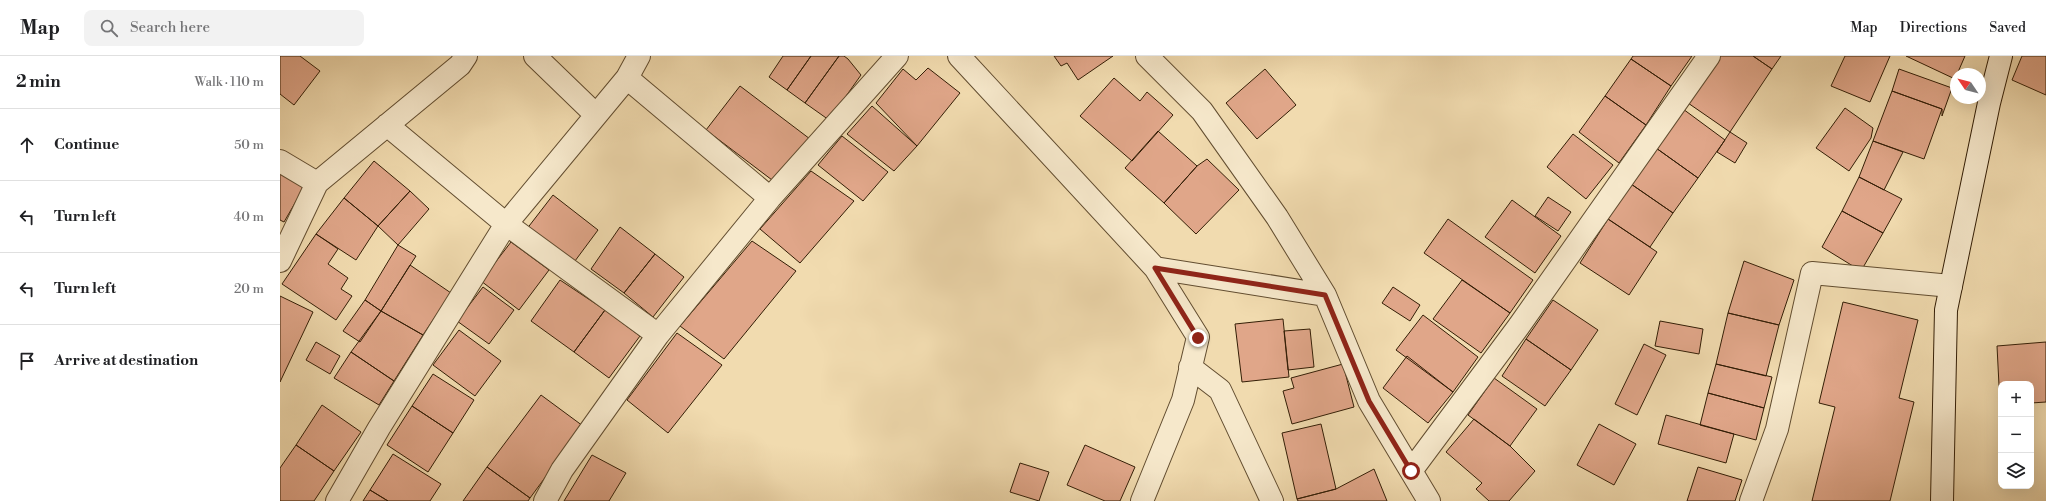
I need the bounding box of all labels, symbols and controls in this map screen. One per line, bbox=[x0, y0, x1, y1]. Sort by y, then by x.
search box bbox=[84, 10, 364, 46]
text: Map bbox=[20, 16, 60, 40]
icon: search bbox=[98, 17, 120, 39]
text: Search here bbox=[130, 18, 210, 37]
text: Map bbox=[1850, 19, 1878, 37]
text: Directions bbox=[1900, 19, 1967, 37]
text: Saved bbox=[1989, 19, 2026, 37]
north arrow bbox=[1950, 68, 1986, 104]
text: 2 min bbox=[16, 71, 61, 93]
text: Walk · 110 m bbox=[194, 74, 264, 90]
icon: ahead bbox=[16, 134, 38, 156]
text: Continue bbox=[54, 135, 119, 154]
text: 50 m bbox=[234, 137, 264, 153]
icon: left bbox=[16, 206, 38, 228]
text: Turn left bbox=[54, 207, 116, 226]
text: 40 m bbox=[234, 209, 264, 225]
icon: left bbox=[16, 278, 38, 300]
text: Turn left bbox=[54, 279, 116, 298]
text: 20 m bbox=[234, 281, 264, 297]
route end bbox=[1189, 329, 1207, 347]
icon: arrive bbox=[16, 350, 38, 372]
text: Arrive at destination bbox=[54, 351, 198, 370]
map controls bbox=[1998, 381, 2034, 489]
button: + bbox=[1998, 381, 2034, 417]
button: − bbox=[1998, 417, 2034, 453]
button: layers bbox=[1998, 453, 2034, 489]
route start bbox=[1402, 462, 1420, 480]

